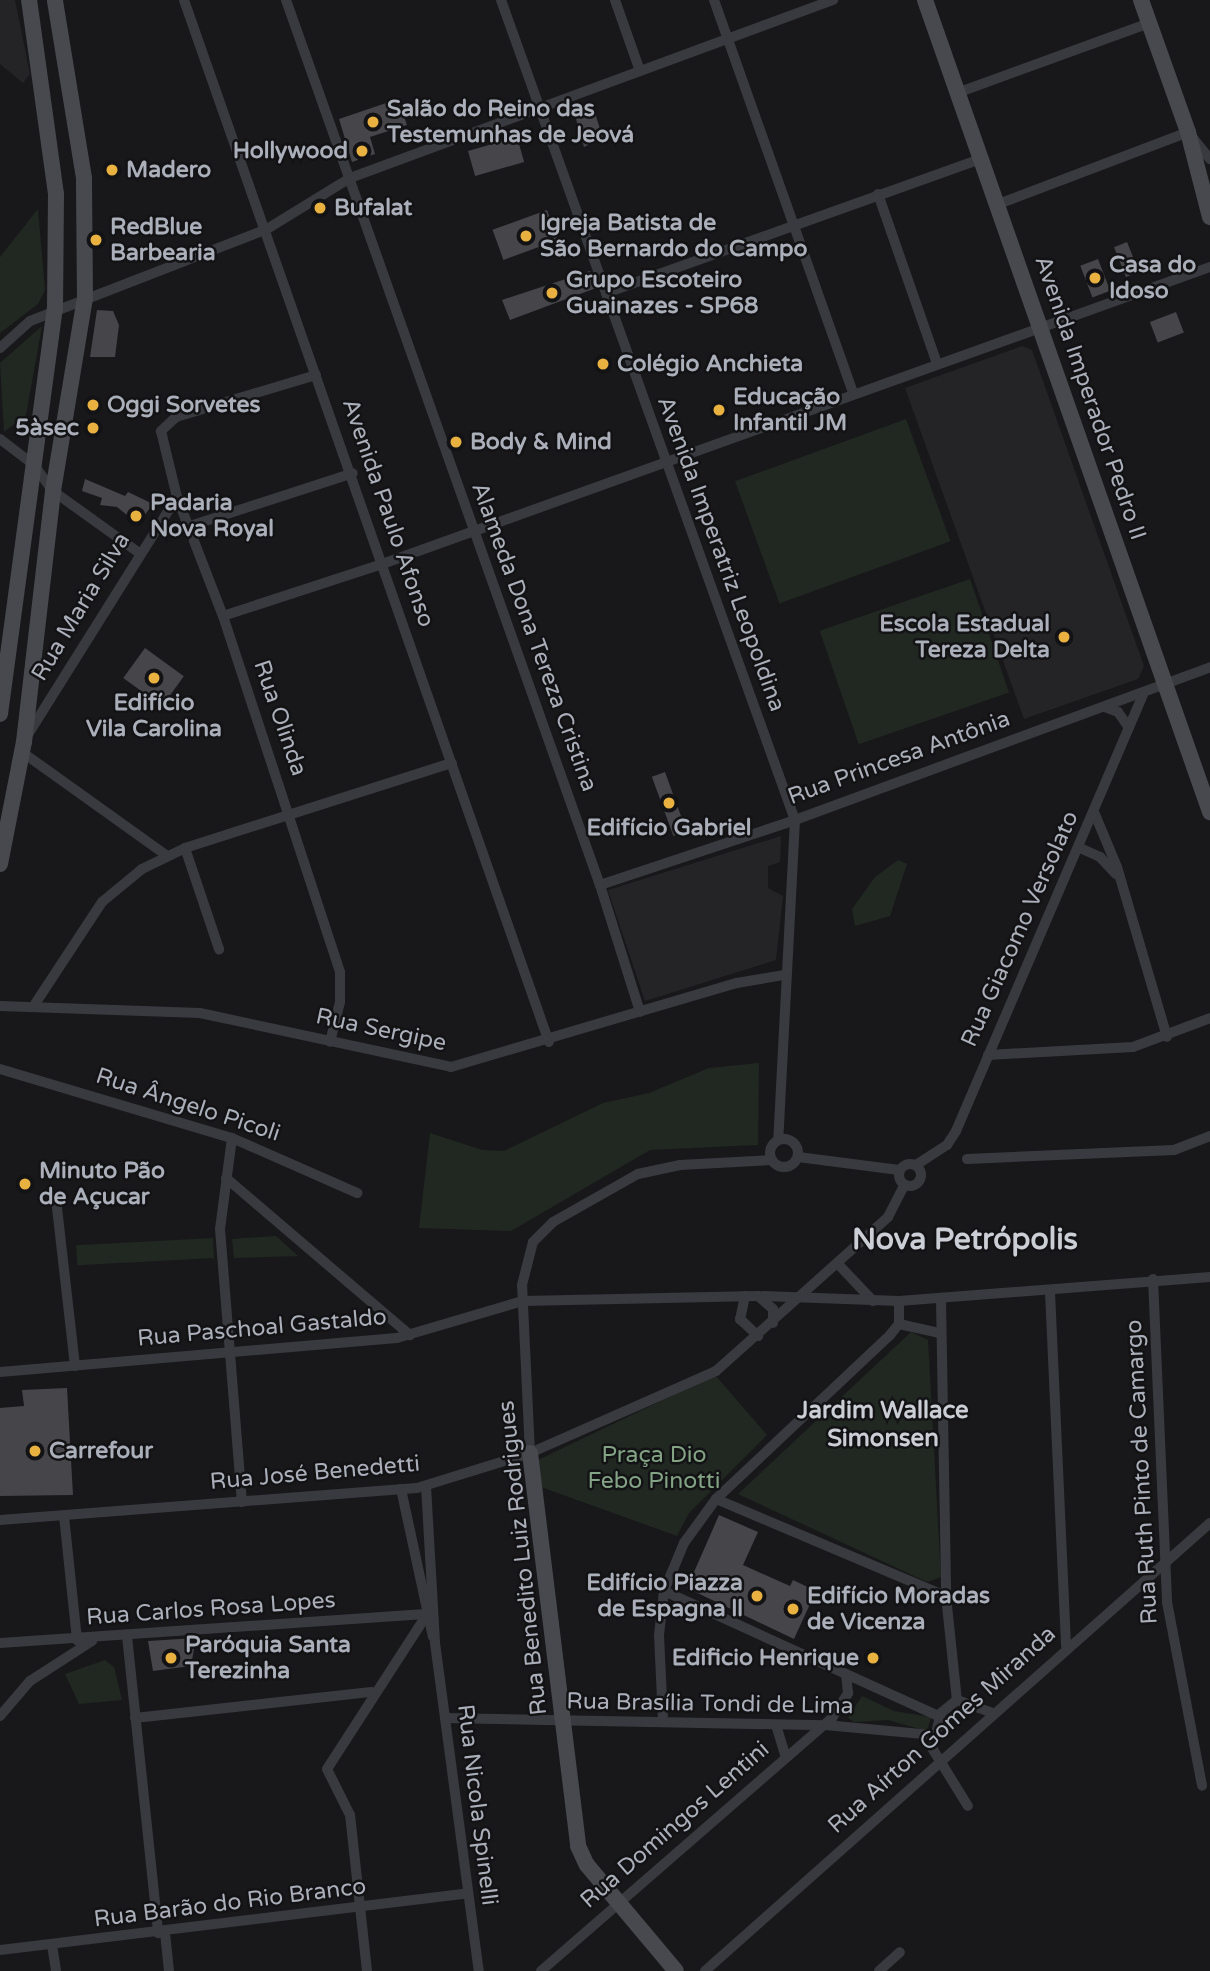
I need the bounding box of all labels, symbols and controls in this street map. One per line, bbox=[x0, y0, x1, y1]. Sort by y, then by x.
place label: Salão do Reino das Testemunhas de Jeová bbox=[387, 95, 634, 149]
marker: Salão do Reino das Testemunhas de Jeová bbox=[365, 114, 381, 130]
place label: Hollywood bbox=[233, 137, 348, 165]
marker: Hollywood bbox=[354, 143, 370, 159]
place label: Madero bbox=[126, 156, 211, 184]
marker: Madero bbox=[104, 162, 120, 178]
place label: Bufalat bbox=[334, 194, 412, 222]
marker: Bufalat bbox=[312, 200, 328, 216]
place label: Igreja Batista de São Bernardo do Campo bbox=[540, 209, 808, 263]
place label: RedBlue Barbearia bbox=[110, 213, 216, 267]
marker: Igreja Batista de São Bernardo do Campo bbox=[518, 228, 534, 244]
marker: RedBlue Barbearia bbox=[88, 232, 104, 248]
place label: Casa do Idoso bbox=[1109, 251, 1196, 305]
street label: Avenida Imperador Pedro II bbox=[1028, 252, 1152, 544]
place label: Grupo Escoteiro Guainazes - SP68 bbox=[566, 266, 758, 320]
marker: Casa do Idoso bbox=[1087, 270, 1103, 286]
marker: Grupo Escoteiro Guainazes - SP68 bbox=[544, 285, 560, 301]
place label: Colégio Anchieta bbox=[617, 350, 803, 378]
marker: Colégio Anchieta bbox=[595, 356, 611, 372]
place label: Educação Infantil JM bbox=[733, 383, 847, 437]
place label: Oggi Sorvetes bbox=[107, 391, 261, 419]
street label: Avenida Imperatriz Leopoldina bbox=[651, 393, 791, 715]
street label: Avenida Paulo Afonso bbox=[336, 395, 440, 631]
marker: Oggi Sorvetes bbox=[85, 397, 101, 413]
marker: Educação Infantil JM bbox=[711, 402, 727, 418]
place label: 5àsec bbox=[15, 414, 79, 442]
marker: 5àsec bbox=[85, 420, 101, 436]
place label: Body & Mind bbox=[470, 428, 612, 456]
marker: Body & Mind bbox=[448, 434, 464, 450]
street label: Alameda Dona Tereza Cristina bbox=[465, 479, 603, 795]
place label: Padaria Nova Royal bbox=[150, 489, 274, 543]
marker: Padaria Nova Royal bbox=[128, 508, 144, 524]
street label: Rua Maria Silva bbox=[26, 528, 136, 686]
place label: Escola Estadual Tereza Delta bbox=[879, 610, 1050, 664]
marker: Escola Estadual Tereza Delta bbox=[1056, 629, 1072, 645]
street label: Rua Olinda bbox=[247, 656, 313, 780]
marker: Edifício Vila Carolina bbox=[146, 670, 162, 686]
place label: Edifício Vila Carolina bbox=[86, 689, 222, 743]
street label: Rua Princesa Antônia bbox=[784, 705, 1014, 811]
marker: Edifício Gabriel bbox=[661, 795, 677, 811]
street label: Rua Giacomo Versolato bbox=[956, 807, 1084, 1051]
place label: Edifício Gabriel bbox=[586, 814, 752, 842]
street label: Rua Sergipe bbox=[313, 1003, 449, 1057]
street label: Rua Ângelo Picoli bbox=[92, 1062, 284, 1148]
place label: Minuto Pão de Açucar bbox=[39, 1157, 165, 1211]
marker: Minuto Pão de Açucar bbox=[17, 1176, 33, 1192]
district label: Nova Petrópolis bbox=[852, 1222, 1078, 1258]
street label: Rua Paschoal Gastaldo bbox=[136, 1303, 388, 1353]
street label: Rua Ruth Pinto de Camargo bbox=[1120, 1319, 1164, 1625]
district label: Jardim Wallace Simonsen bbox=[797, 1397, 969, 1453]
street label: Rua Benedito Luiz Rodrigues bbox=[493, 1399, 553, 1717]
place label: Carrefour bbox=[49, 1437, 153, 1465]
park label: Praça Dio Febo Pinotti bbox=[588, 1441, 720, 1495]
marker: Carrefour bbox=[27, 1443, 43, 1459]
street label: Rua José Benedetti bbox=[209, 1450, 421, 1496]
place label: Edifício Piazza de Espagna ll bbox=[586, 1569, 743, 1623]
place label: Edifício Moradas de Vicenza bbox=[807, 1582, 990, 1636]
street label: Rua Carlos Rosa Lopes bbox=[85, 1587, 337, 1631]
marker: Edifício Piazza de Espagna ll bbox=[749, 1588, 765, 1604]
marker: Edifício Moradas de Vicenza bbox=[785, 1601, 801, 1617]
street label: Rua Aírton Gomes Miranda bbox=[822, 1620, 1062, 1840]
place label: Paróquia Santa Terezinha bbox=[185, 1631, 351, 1685]
place label: Edificio Henrique bbox=[672, 1644, 859, 1672]
marker: Paróquia Santa Terezinha bbox=[163, 1650, 179, 1666]
marker: Edificio Henrique bbox=[865, 1650, 881, 1666]
street label: Rua Brasília Tondi de Lima bbox=[566, 1688, 854, 1720]
street label: Rua Nicola Spinelli bbox=[451, 1703, 503, 1907]
street label: Rua Domingos Lentini bbox=[575, 1736, 775, 1914]
street label: Rua Barão do Rio Branco bbox=[92, 1873, 368, 1933]

